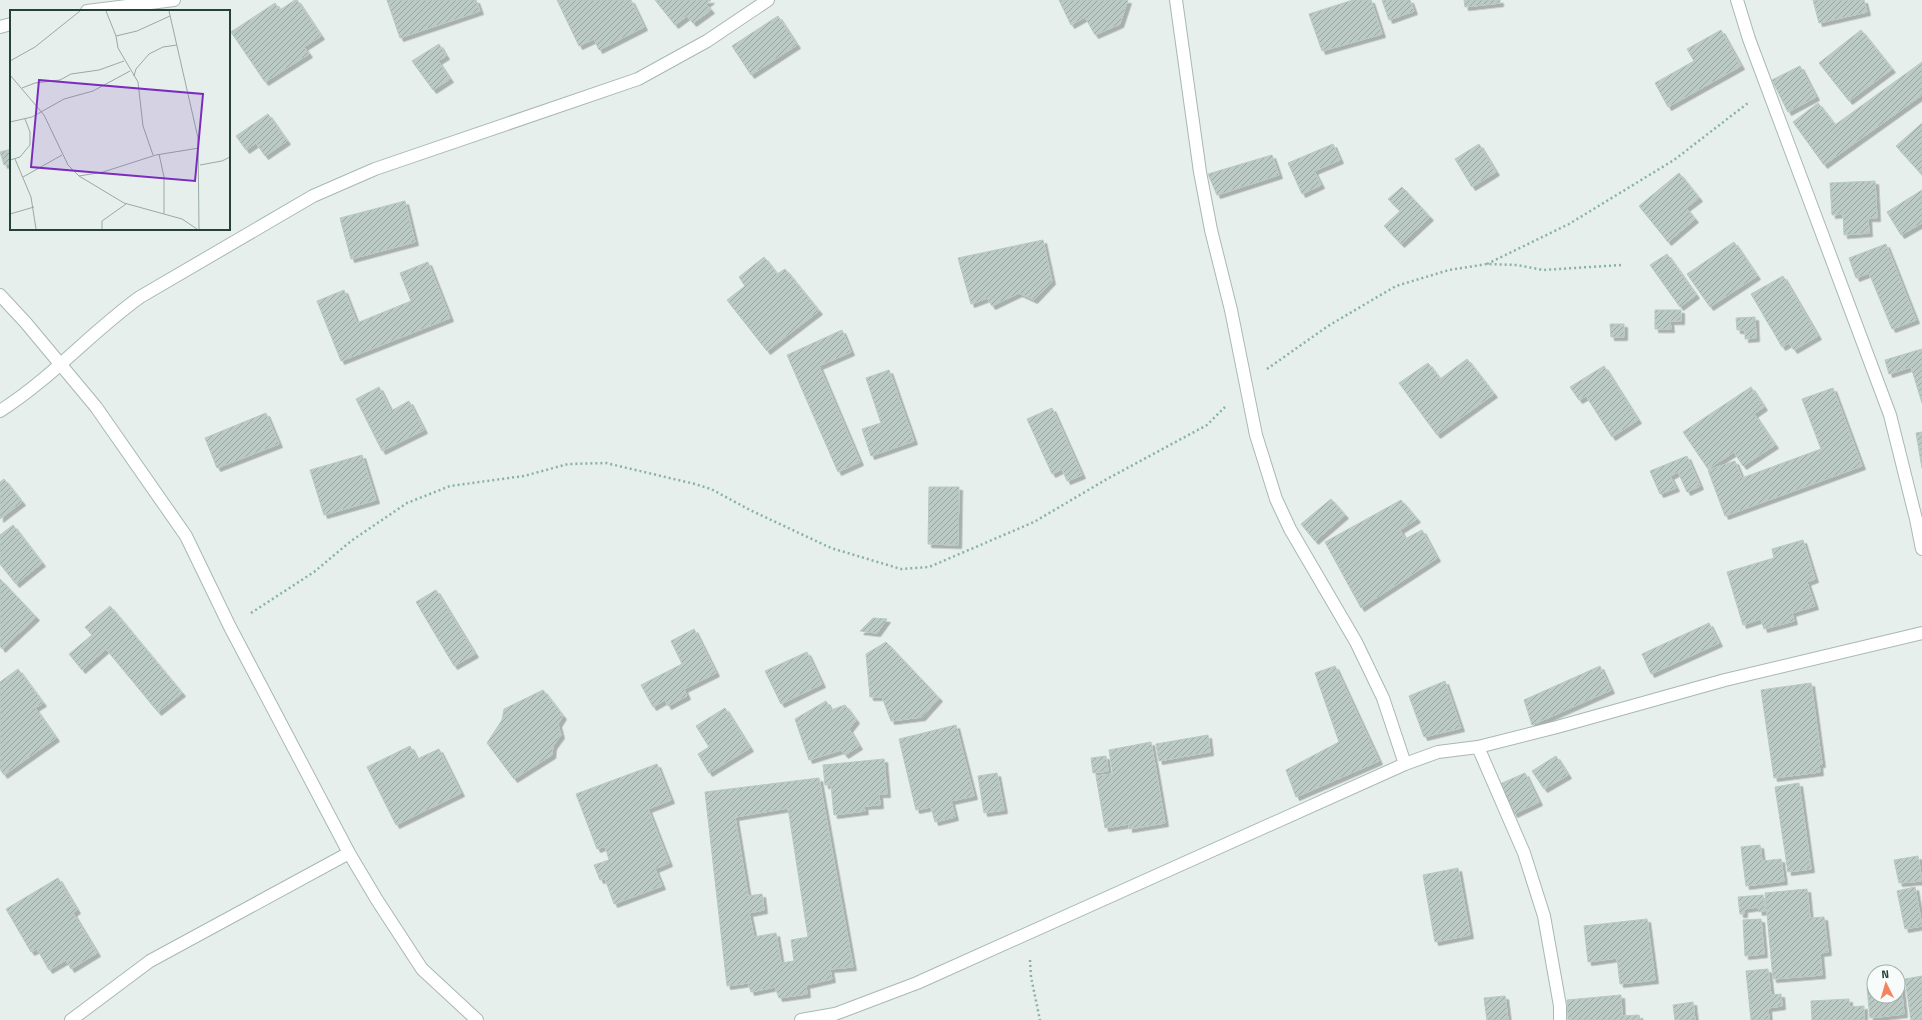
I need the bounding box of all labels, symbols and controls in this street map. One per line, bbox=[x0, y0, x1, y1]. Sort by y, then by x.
inset map bbox=[10, 10, 230, 230]
north arrow bbox=[1866, 964, 1906, 1004]
text: N bbox=[1881, 966, 1890, 982]

